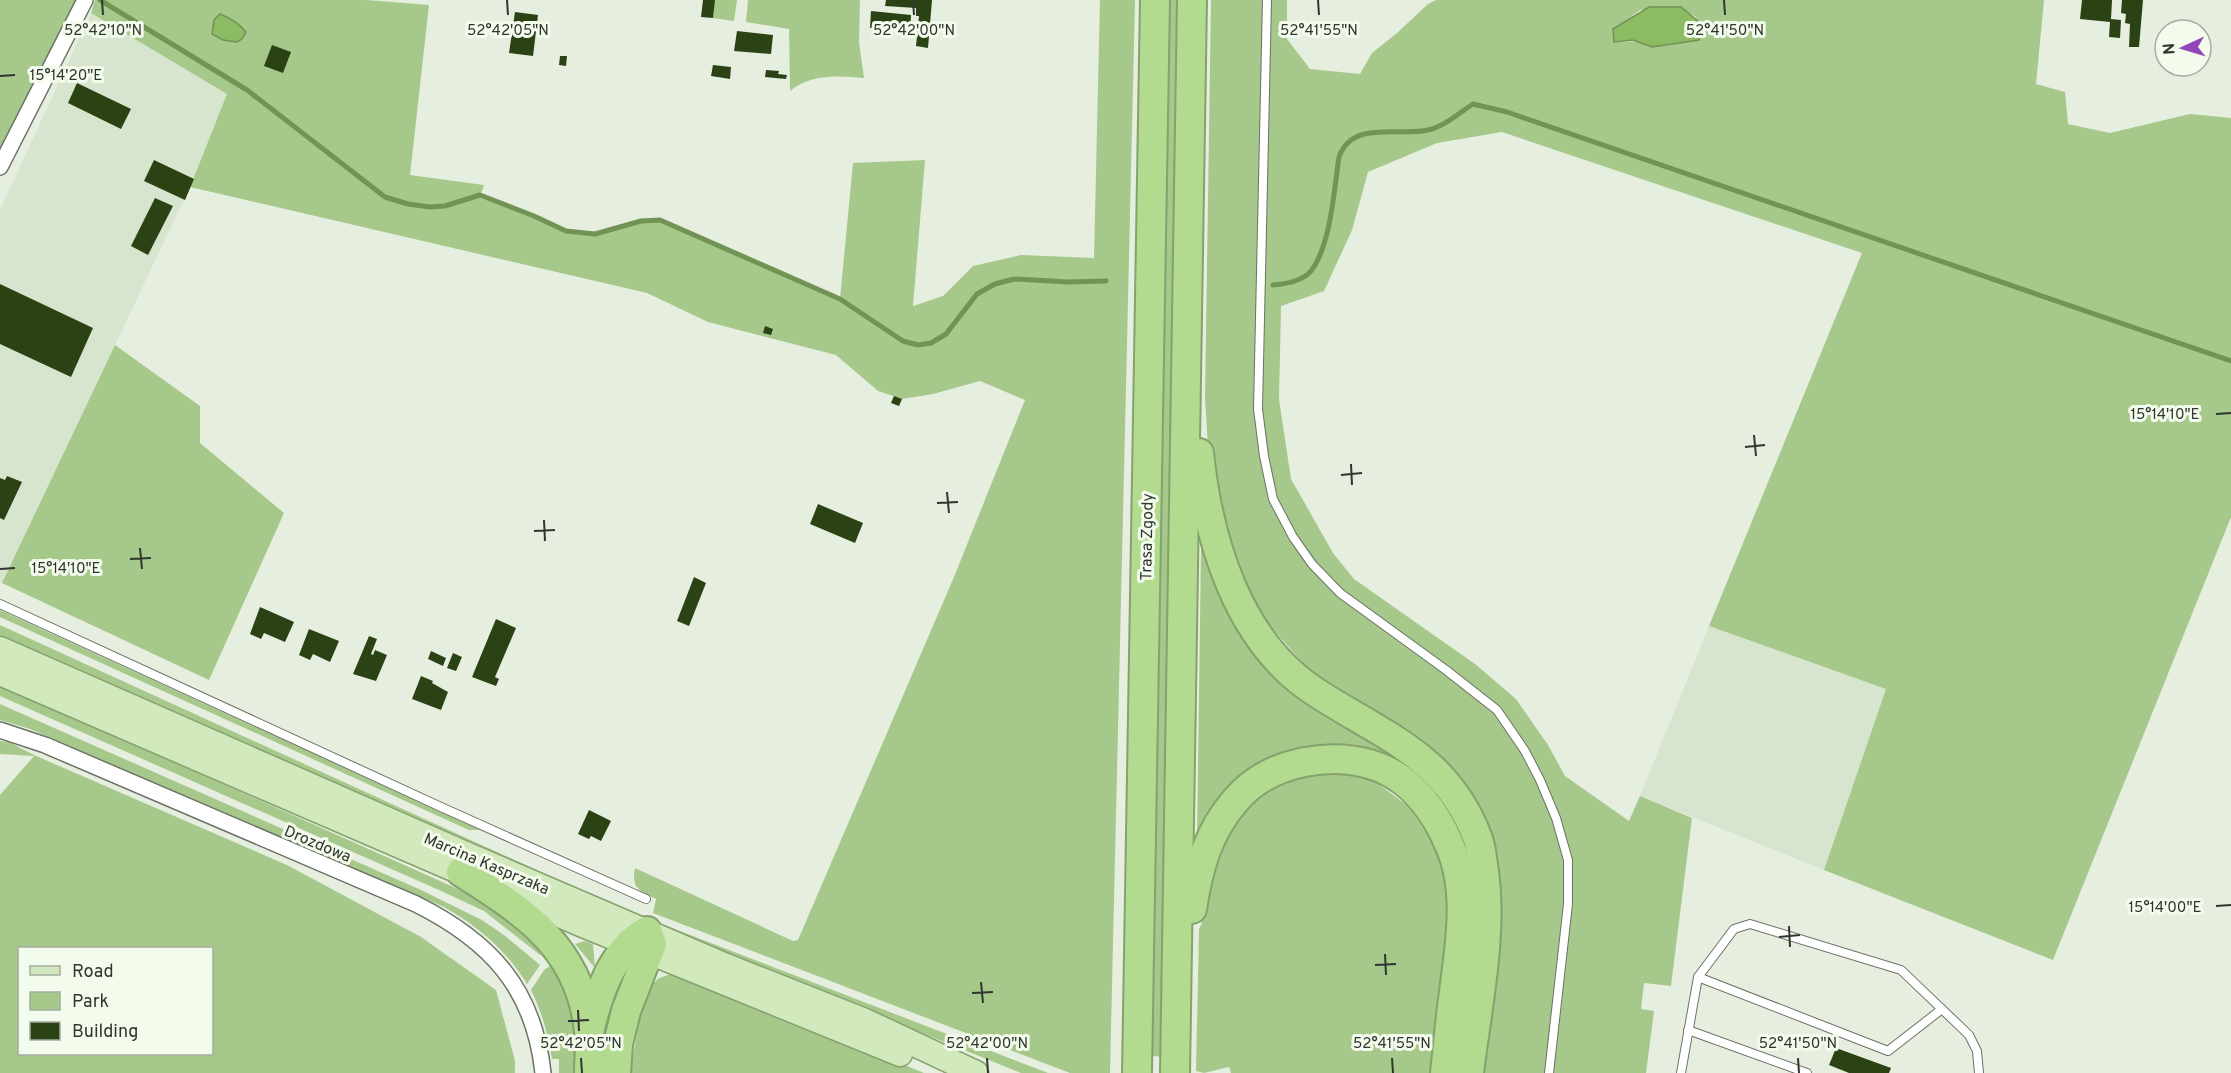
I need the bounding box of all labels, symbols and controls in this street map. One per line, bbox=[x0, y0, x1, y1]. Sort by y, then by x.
north arrow bbox=[2153, 18, 2213, 78]
text: 52°42'10"N bbox=[64, 22, 142, 41]
text: 52°42'05"N bbox=[467, 22, 549, 41]
text: 52°42'00"N bbox=[873, 22, 955, 41]
text: 52°41'55"N bbox=[1280, 22, 1358, 41]
text: 52°41'50"N bbox=[1686, 22, 1764, 41]
text: N bbox=[2160, 42, 2180, 55]
text: 15°14'20"E bbox=[30, 67, 102, 86]
text: 15°14'10"E bbox=[2130, 406, 2200, 425]
street label: Trasa Zgody bbox=[1137, 493, 1159, 581]
text: 15°14'10"E bbox=[31, 560, 101, 579]
street label: Drozdowa bbox=[281, 822, 354, 868]
street label: Marcina Kasprzaka bbox=[420, 829, 552, 900]
text: 15°14'00"E bbox=[2128, 899, 2202, 918]
legend bbox=[18, 947, 213, 1055]
text: Road bbox=[72, 961, 114, 984]
text: Park bbox=[72, 991, 109, 1014]
text: Building bbox=[72, 1021, 138, 1044]
text: 52°42'05"N bbox=[540, 1035, 622, 1054]
text: 52°42'00"N bbox=[946, 1035, 1028, 1054]
text: 52°41'55"N bbox=[1353, 1035, 1431, 1054]
text: 52°41'50"N bbox=[1759, 1035, 1837, 1054]

